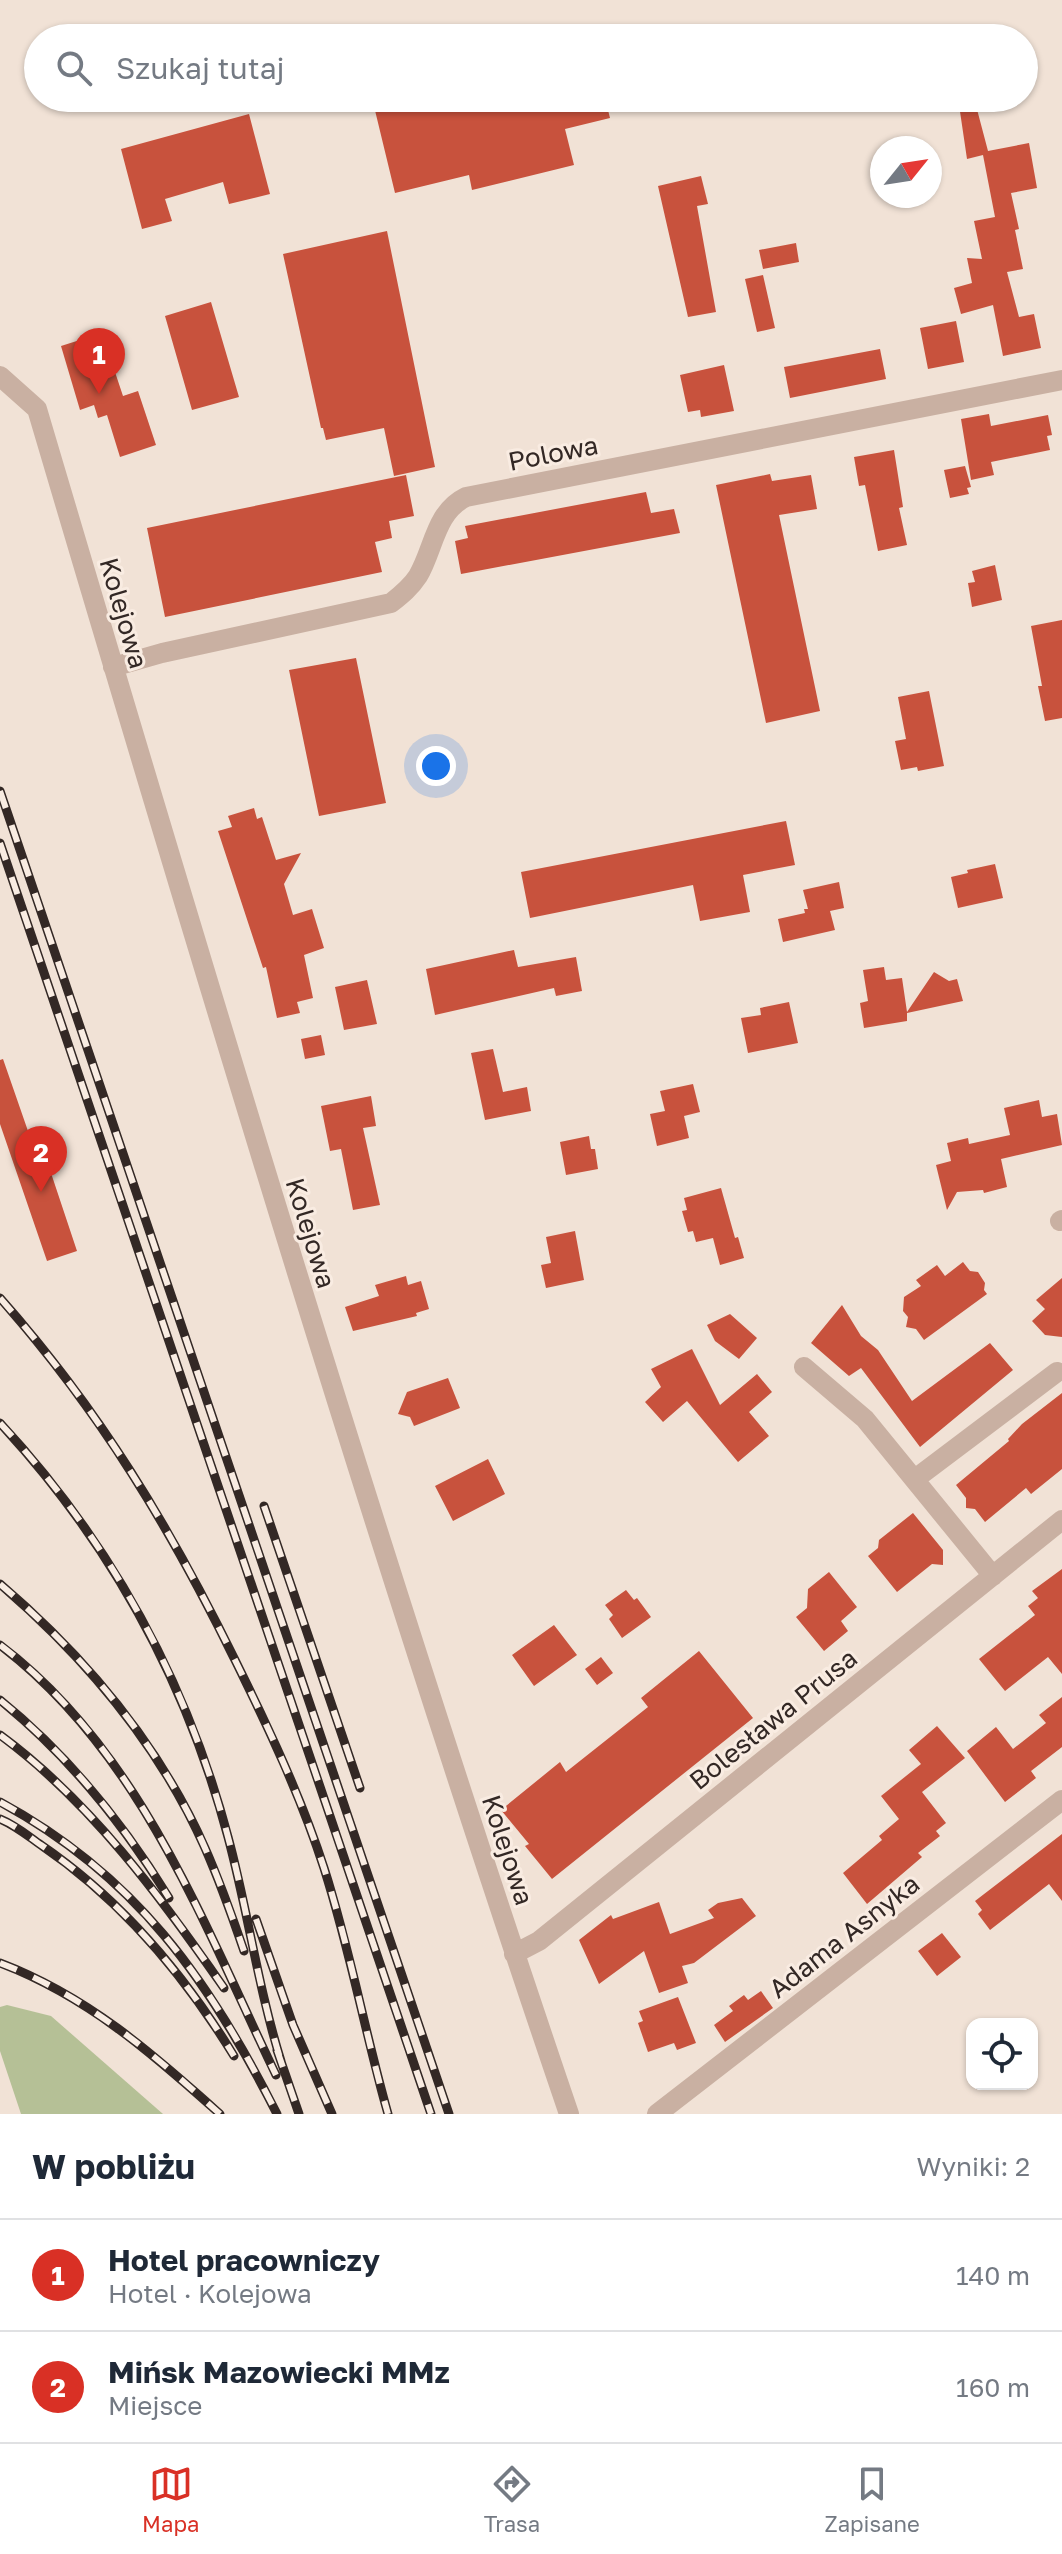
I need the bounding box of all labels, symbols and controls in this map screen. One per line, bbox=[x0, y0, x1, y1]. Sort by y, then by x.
search box bbox=[24, 24, 1038, 112]
icon: search bbox=[52, 46, 96, 90]
text: Szukaj tutaj bbox=[116, 50, 285, 86]
north arrow bbox=[870, 136, 942, 208]
pin: 1 bbox=[73, 328, 125, 394]
street label: Polowa bbox=[505, 429, 601, 477]
street label: Kolejowa bbox=[93, 554, 155, 672]
your location bbox=[416, 746, 456, 786]
pin: 2 bbox=[15, 1126, 67, 1192]
street label: Kolejowa bbox=[280, 1174, 342, 1292]
street label: Bolesława Prusa bbox=[683, 1642, 863, 1796]
street label: Kolejowa bbox=[476, 1791, 540, 1909]
street label: Adama Asnyka bbox=[763, 1868, 925, 2004]
map controls bbox=[966, 2018, 1038, 2090]
button: locate bbox=[966, 2018, 1038, 2090]
text: W pobliżu bbox=[32, 2146, 195, 2186]
text: Wyniki: 2 bbox=[916, 2151, 1030, 2182]
text: Hotel pracowniczy bbox=[108, 2242, 380, 2278]
text: 1 bbox=[51, 2260, 65, 2291]
text: 140 m bbox=[956, 2260, 1030, 2291]
text: Hotel · Kolejowa bbox=[108, 2278, 312, 2309]
text: Mińsk Mazowiecki MMz bbox=[108, 2354, 450, 2390]
text: 2 bbox=[50, 2372, 66, 2403]
text: 160 m bbox=[956, 2372, 1030, 2403]
text: Miejsce bbox=[108, 2390, 202, 2421]
tab: Mapa bbox=[142, 2462, 199, 2537]
tab: Trasa bbox=[484, 2462, 540, 2537]
tab: Zapisane bbox=[824, 2462, 920, 2537]

